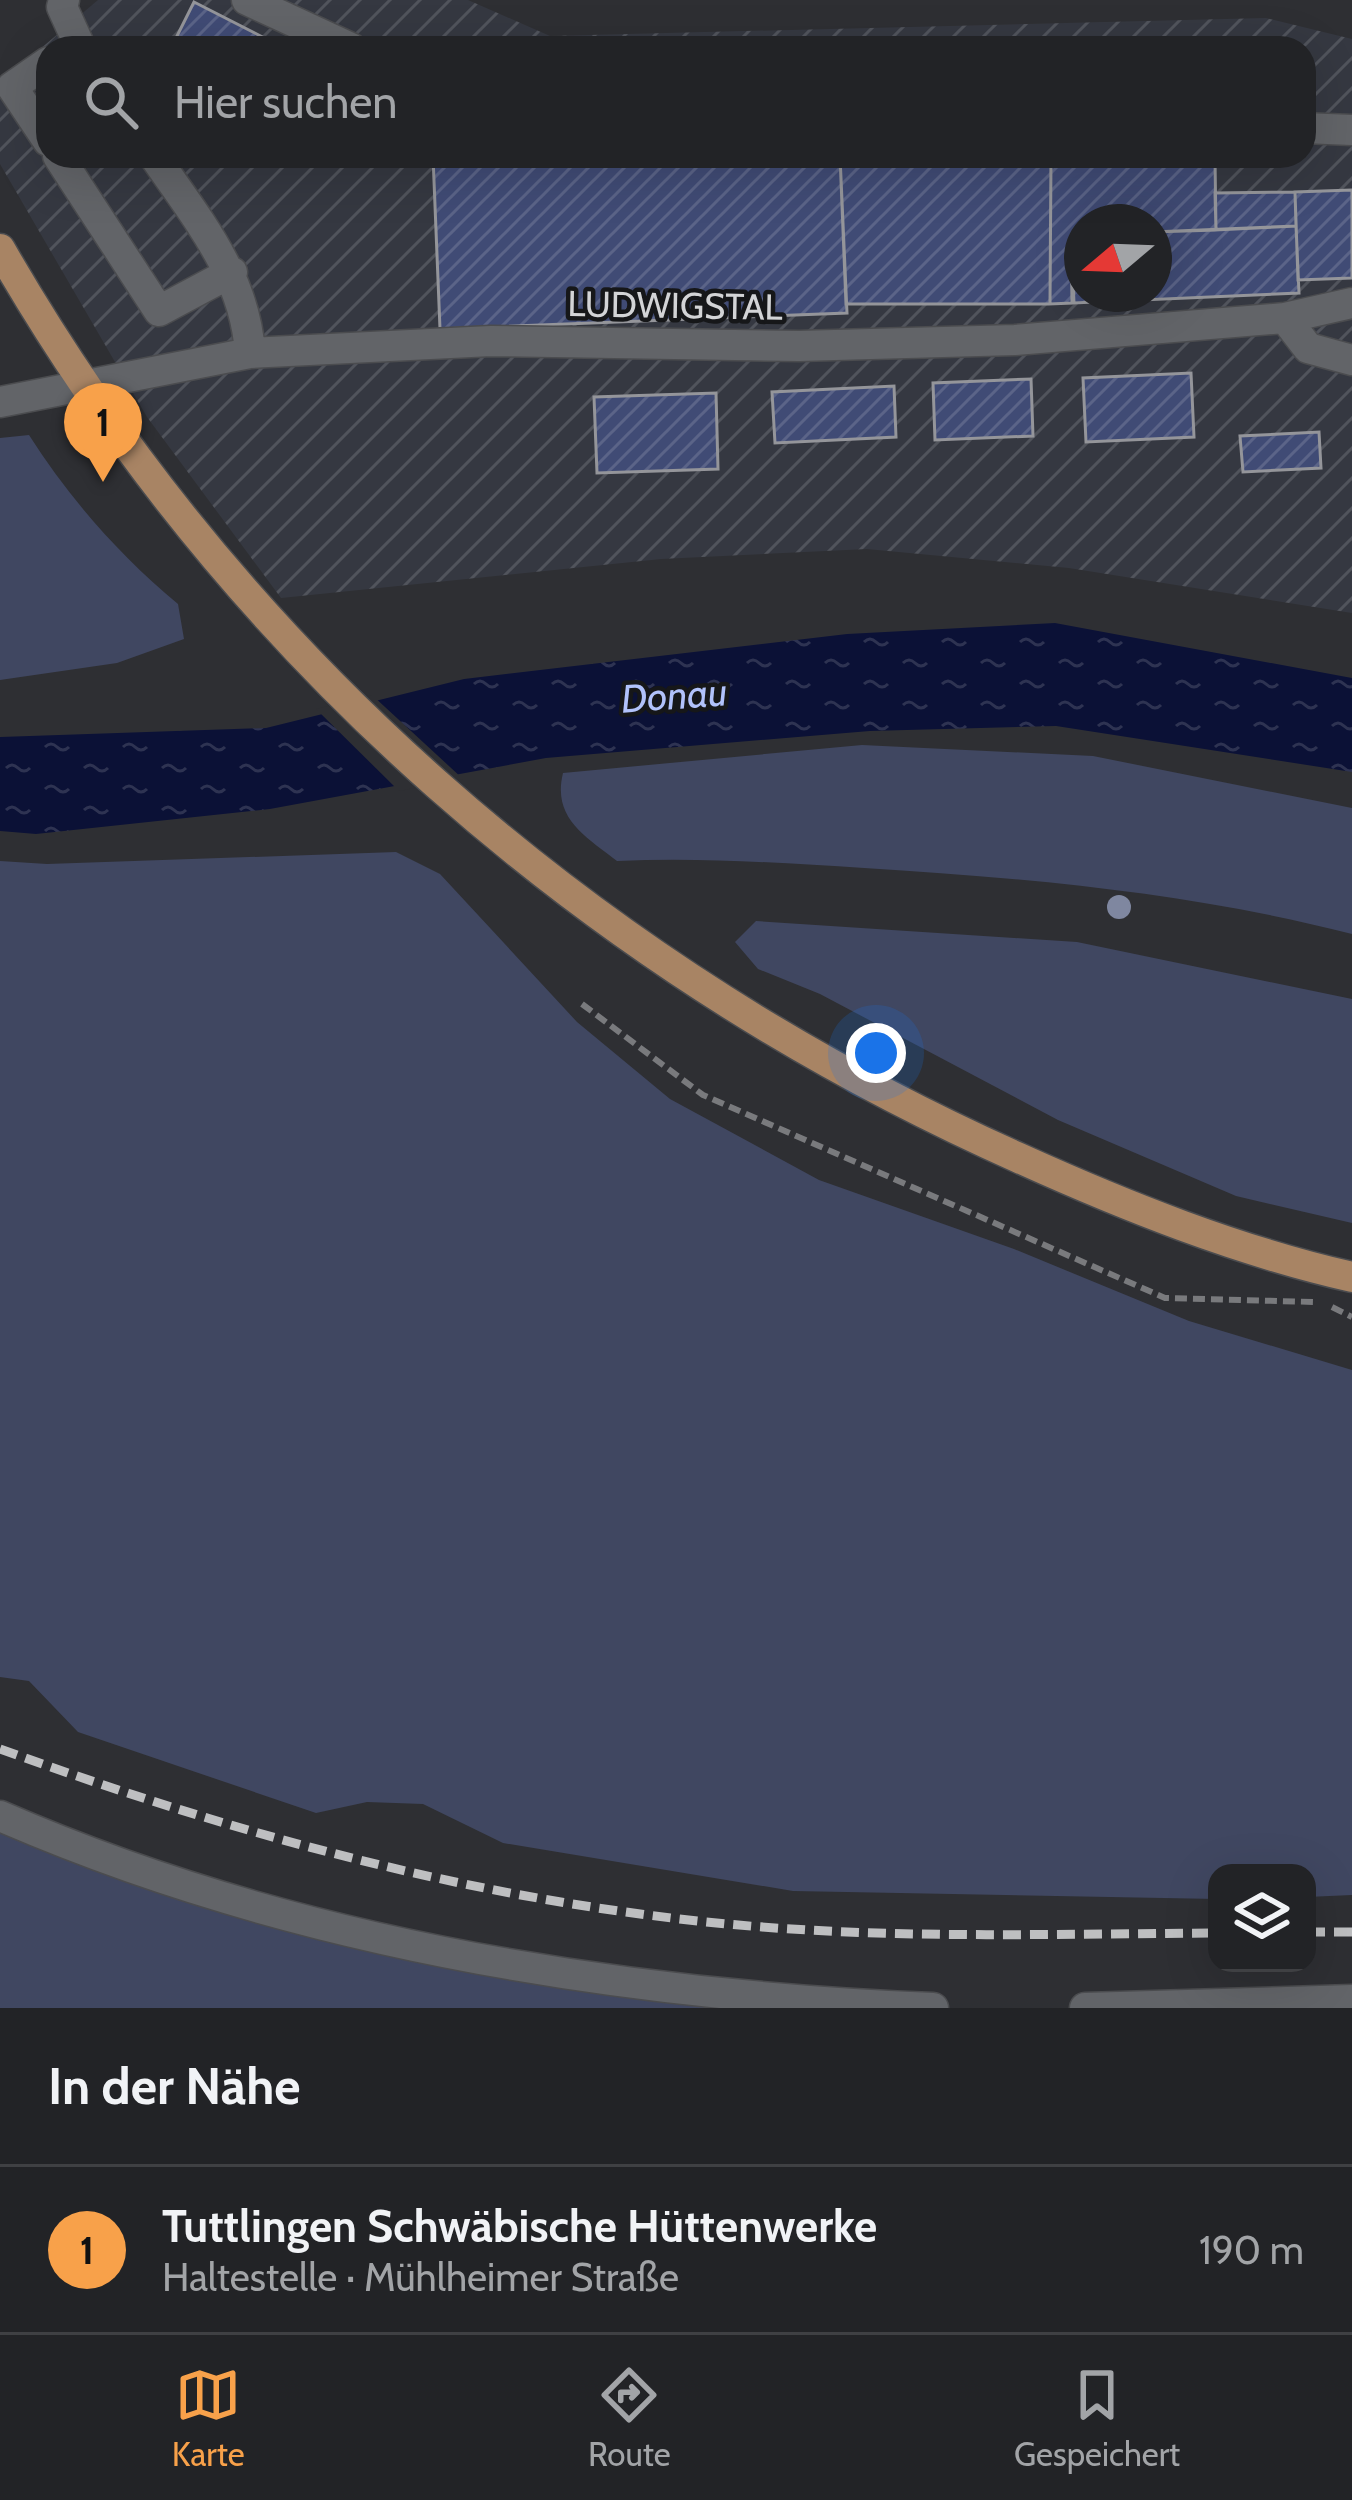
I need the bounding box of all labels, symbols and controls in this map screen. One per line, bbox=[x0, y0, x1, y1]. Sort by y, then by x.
search box bbox=[36, 36, 1316, 168]
icon: search bbox=[78, 69, 144, 135]
text: Hier suchen bbox=[174, 75, 398, 129]
north arrow bbox=[1064, 204, 1172, 312]
street label: LUDWIGSTAL bbox=[567, 281, 783, 329]
pin: 1 bbox=[64, 383, 142, 482]
water label: Donau bbox=[619, 667, 729, 723]
your location bbox=[846, 1023, 906, 1083]
map controls bbox=[1208, 1864, 1316, 1972]
button: layers bbox=[1208, 1864, 1316, 1972]
text: In der Nähe bbox=[48, 2055, 301, 2117]
text: Tuttlingen Schwäbische Hüttenwerke bbox=[162, 2199, 877, 2253]
text: 1 bbox=[80, 2226, 94, 2274]
text: 190 m bbox=[1199, 2226, 1304, 2274]
text: Haltestelle · Mühlheimer Straße bbox=[162, 2253, 679, 2301]
tab: Karte bbox=[172, 2362, 245, 2474]
tab: Route bbox=[588, 2362, 671, 2474]
tab: Gespeichert bbox=[1014, 2362, 1180, 2474]

